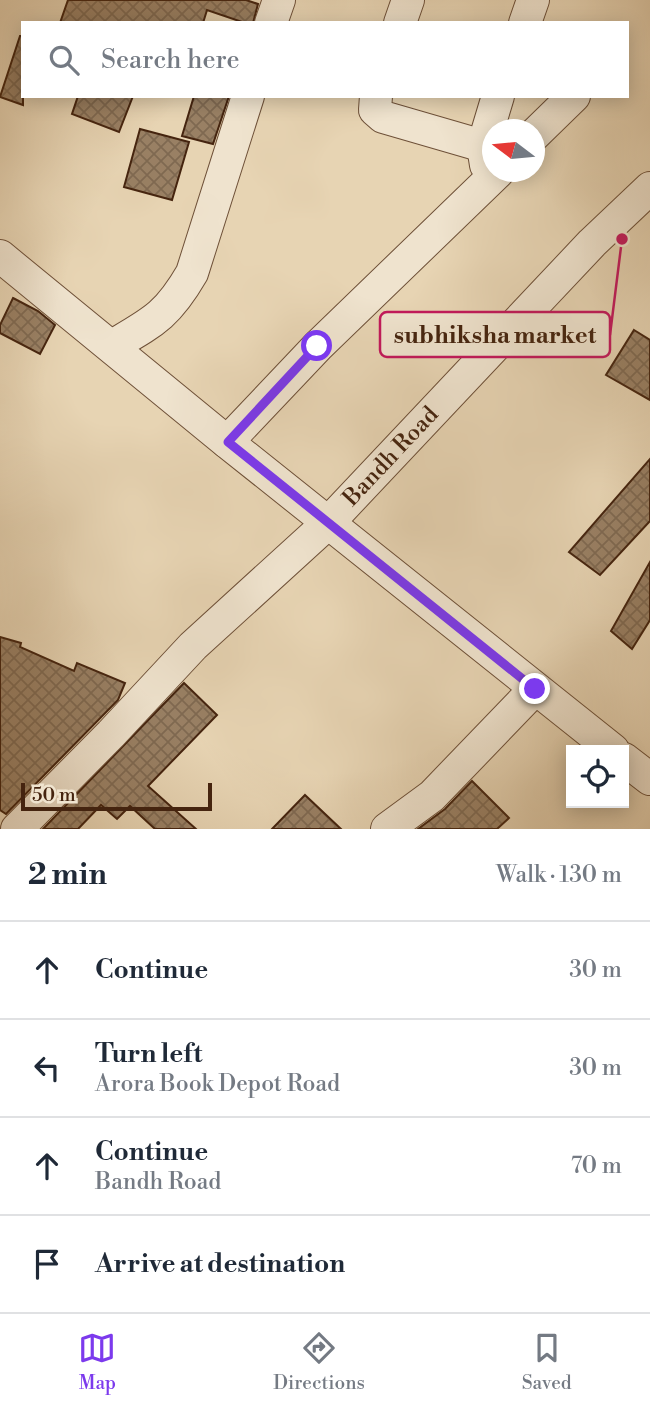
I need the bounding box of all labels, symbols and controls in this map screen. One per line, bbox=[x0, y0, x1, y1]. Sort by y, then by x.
search box bbox=[21, 21, 629, 98]
icon: search bbox=[45, 41, 83, 79]
text: Search here bbox=[101, 44, 240, 76]
north arrow bbox=[482, 119, 545, 182]
callout: subhiksha market bbox=[380, 312, 610, 357]
text: subhiksha market bbox=[394, 321, 597, 351]
route start bbox=[301, 330, 332, 361]
street label: Bandh Road bbox=[336, 401, 444, 513]
route end bbox=[519, 673, 550, 704]
map controls bbox=[566, 745, 629, 808]
button: locate bbox=[566, 745, 629, 808]
scale bar bbox=[21, 780, 212, 812]
text: 50 m bbox=[32, 783, 76, 807]
text: 2 min bbox=[28, 856, 107, 894]
text: Walk · 130 m bbox=[496, 861, 622, 889]
icon: ahead bbox=[28, 951, 66, 989]
text: Continue bbox=[95, 954, 208, 986]
text: 30 m bbox=[569, 956, 622, 984]
text: Turn left bbox=[95, 1038, 203, 1070]
icon: left bbox=[28, 1049, 66, 1087]
text: 30 m bbox=[569, 1054, 622, 1082]
text: Arora Book Depot Road bbox=[95, 1070, 340, 1098]
text: Continue bbox=[95, 1136, 208, 1168]
icon: ahead bbox=[28, 1147, 66, 1185]
text: 70 m bbox=[571, 1152, 622, 1180]
text: Bandh Road bbox=[95, 1168, 221, 1196]
icon: arrive bbox=[28, 1245, 66, 1283]
text: Arrive at destination bbox=[95, 1248, 345, 1280]
tab: Map bbox=[78, 1329, 116, 1395]
tab: Directions bbox=[273, 1329, 365, 1395]
tab: Saved bbox=[522, 1329, 572, 1395]

